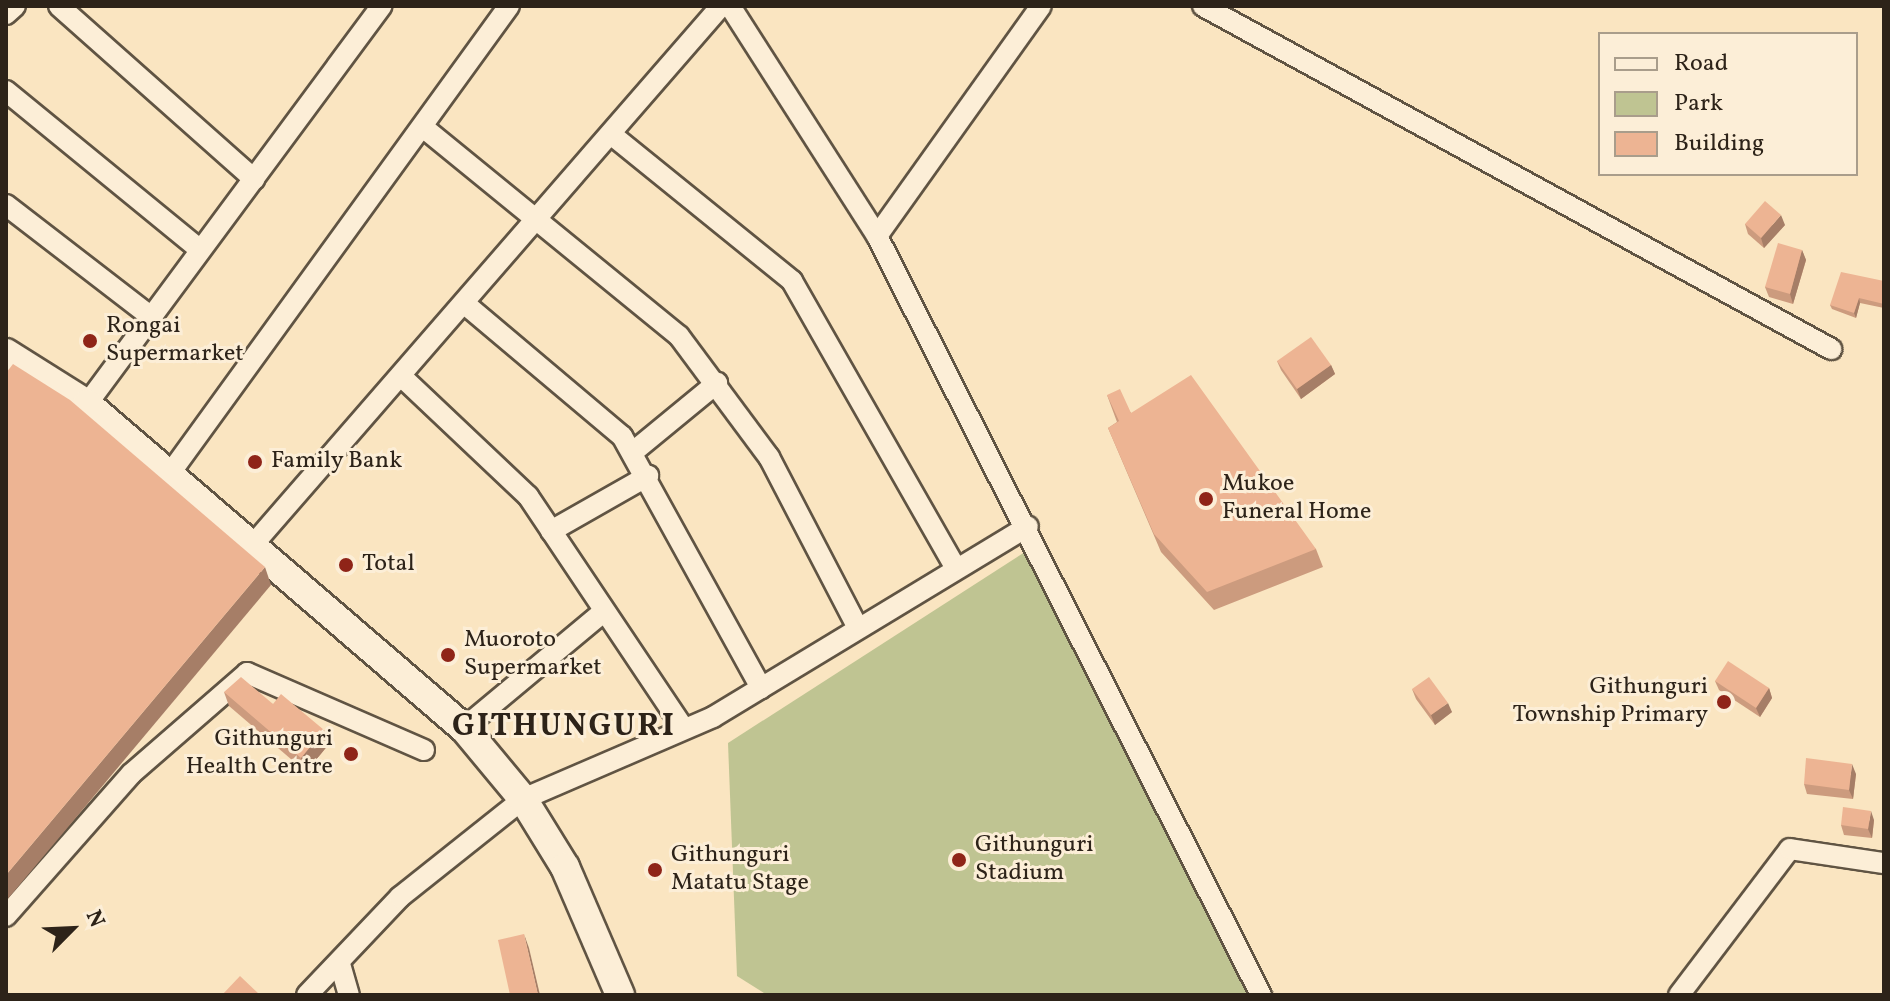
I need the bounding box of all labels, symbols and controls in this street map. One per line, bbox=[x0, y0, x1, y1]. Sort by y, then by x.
legend bbox=[1598, 32, 1858, 176]
text: Road bbox=[1674, 47, 1728, 81]
text: Park bbox=[1674, 87, 1723, 121]
text: Building bbox=[1674, 127, 1764, 161]
place label: Rongai Supermarket bbox=[106, 313, 244, 369]
marker: Rongai Supermarket bbox=[81, 332, 99, 350]
place label: Family Bank bbox=[271, 448, 403, 476]
marker: Family Bank bbox=[246, 453, 264, 471]
place label: Mukoe Funeral Home bbox=[1222, 471, 1371, 527]
marker: Mukoe Funeral Home bbox=[1197, 490, 1215, 508]
place label: Total bbox=[362, 551, 415, 579]
marker: Total bbox=[337, 556, 355, 574]
place label: Muoroto Supermarket bbox=[464, 627, 602, 683]
marker: Muoroto Supermarket bbox=[439, 646, 457, 664]
place label: Githunguri Township Primary bbox=[1512, 674, 1708, 730]
marker: Githunguri Township Primary bbox=[1715, 693, 1733, 711]
district label: GITHUNGURI bbox=[452, 708, 676, 746]
place label: Githunguri Health Centre bbox=[186, 726, 333, 782]
marker: Githunguri Health Centre bbox=[340, 743, 362, 765]
place label: Githunguri Stadium bbox=[975, 832, 1093, 888]
place label: Githunguri Matatu Stage bbox=[671, 842, 809, 898]
marker: Githunguri Stadium bbox=[950, 851, 968, 869]
marker: Githunguri Matatu Stage bbox=[646, 861, 664, 879]
north arrow bbox=[32, 889, 112, 969]
text: N bbox=[77, 905, 112, 933]

